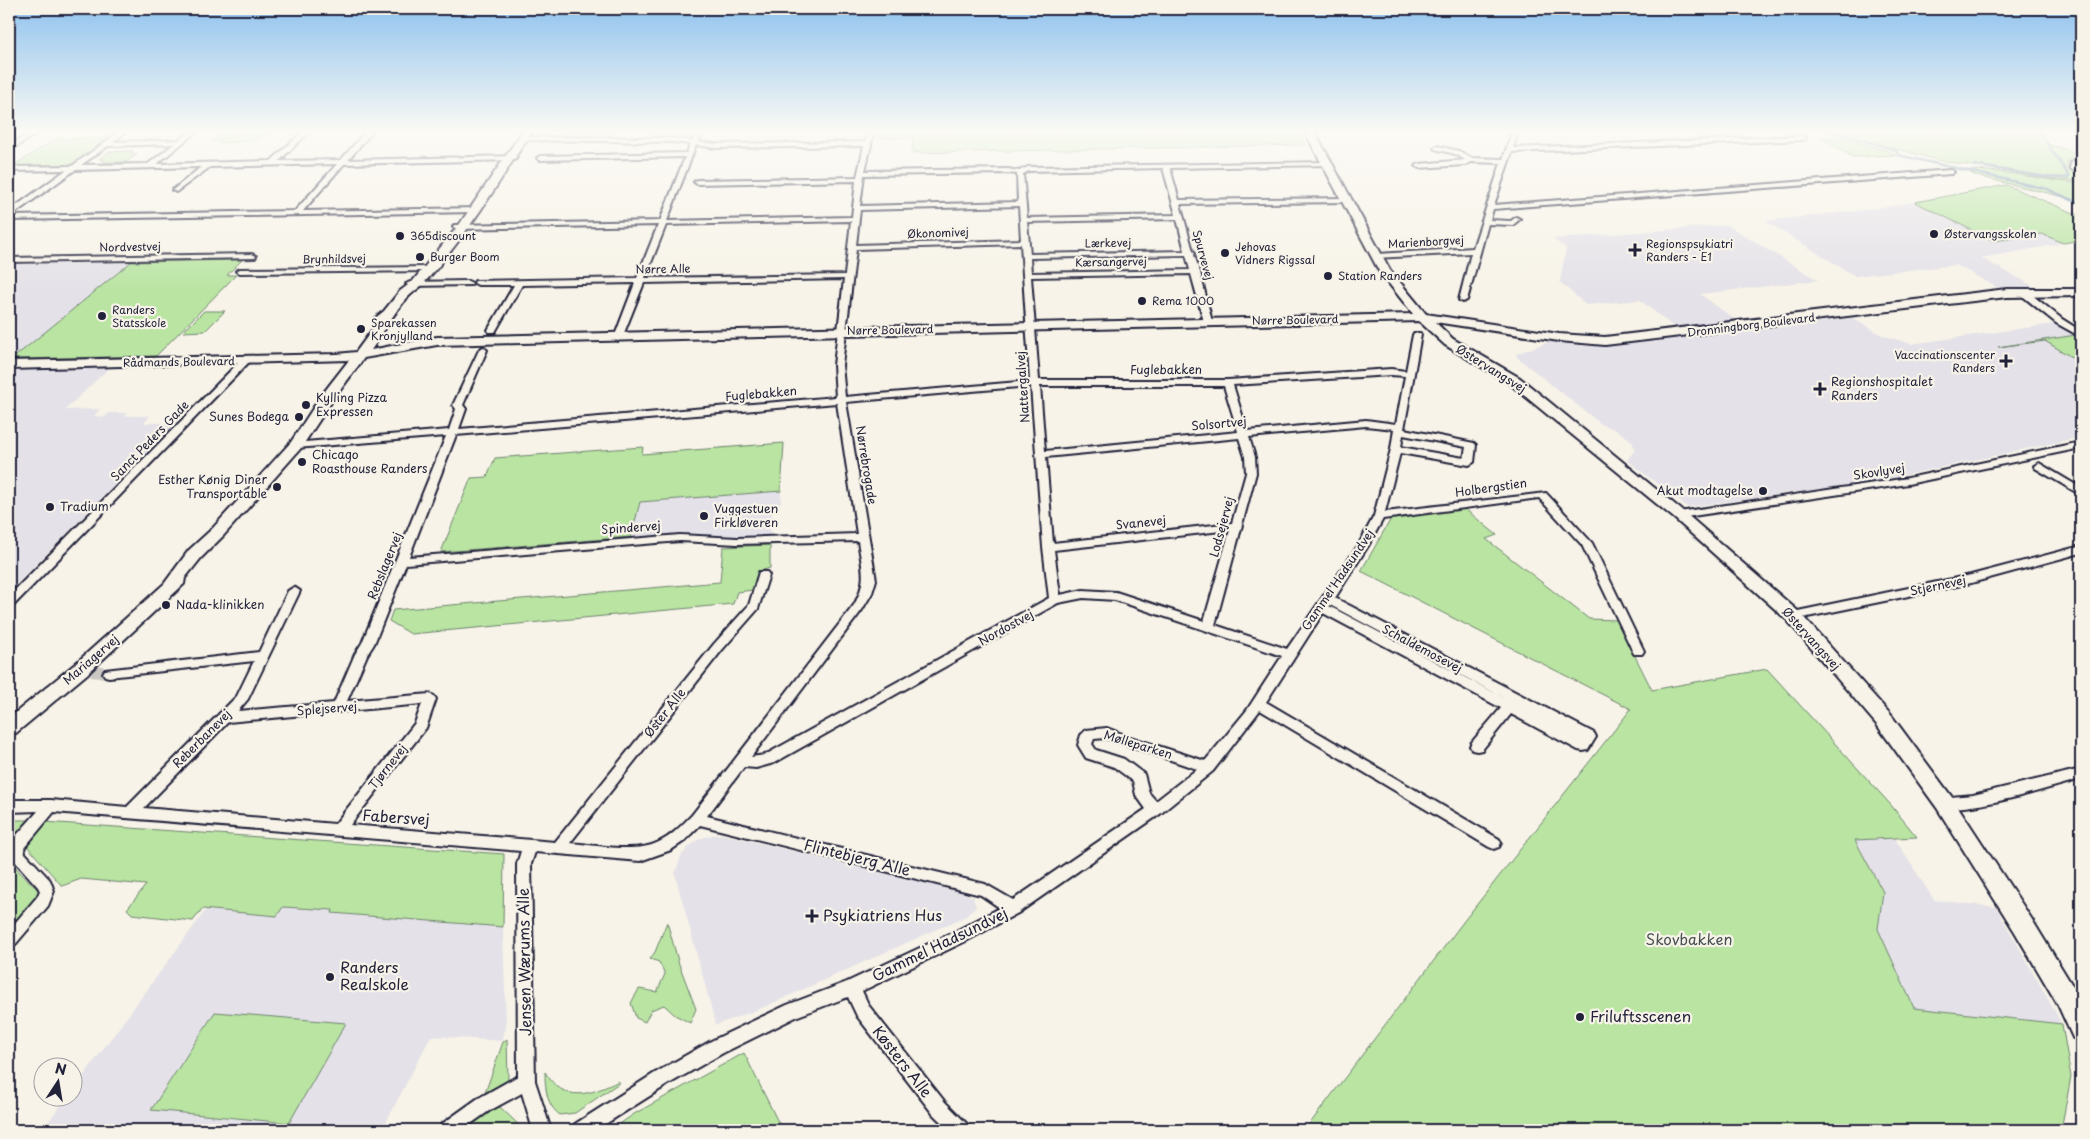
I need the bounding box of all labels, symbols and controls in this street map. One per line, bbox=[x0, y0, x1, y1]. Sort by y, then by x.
street label: Økonomivej bbox=[907, 223, 969, 242]
place label: Østervangsskolen bbox=[1944, 225, 2037, 242]
place label: 365discount bbox=[410, 227, 477, 244]
street label: Spurvevej bbox=[1189, 228, 1218, 282]
marker: Østervangsskolen bbox=[1928, 228, 1940, 240]
marker: 365discount bbox=[394, 230, 406, 242]
street label: Marienborgvej bbox=[1388, 231, 1464, 252]
street label: Lærkevej bbox=[1085, 234, 1131, 251]
place label: Regionspsykiatri Randers - E1 bbox=[1646, 235, 1733, 265]
street label: Nordvestvej bbox=[99, 237, 161, 256]
place label: Jehovas Vidners Rigssal bbox=[1235, 238, 1315, 268]
marker: Regionspsykiatri Randers - E1 bbox=[1628, 243, 1642, 257]
marker: Jehovas Vidners Rigssal bbox=[1219, 247, 1231, 259]
place label: Burger Boom bbox=[430, 248, 500, 265]
street label: Brynhildsvej bbox=[302, 249, 366, 268]
marker: Burger Boom bbox=[414, 251, 426, 263]
street label: Kærsangervej bbox=[1075, 252, 1147, 271]
street label: Nørre Alle bbox=[635, 260, 691, 277]
place label: Station Randers bbox=[1338, 267, 1422, 284]
marker: Station Randers bbox=[1322, 270, 1334, 282]
place label: Rema 1000 bbox=[1152, 292, 1214, 309]
marker: Rema 1000 bbox=[1136, 295, 1148, 307]
place label: Randers Statsskole bbox=[112, 301, 166, 331]
street label: Dronningborg Boulevard bbox=[1686, 308, 1816, 341]
marker: Randers Statsskole bbox=[96, 310, 108, 322]
street label: Nørre Boulevard bbox=[1251, 310, 1339, 329]
place label: Sparekassen Kronjylland bbox=[371, 314, 437, 344]
street label: Nørre Boulevard bbox=[846, 320, 934, 339]
marker: Sparekassen Kronjylland bbox=[355, 323, 367, 335]
street label: Østervangsvej bbox=[1453, 339, 1530, 397]
place label: Vaccinationscenter Randers bbox=[1895, 346, 1996, 376]
street label: Nattergalvej bbox=[1011, 351, 1033, 424]
street label: Rådmands Boulevard bbox=[123, 352, 235, 371]
marker: Vaccinationscenter Randers bbox=[1999, 354, 2013, 368]
street label: Fuglebakken bbox=[1130, 360, 1202, 378]
place label: Regionshospitalet Randers bbox=[1831, 372, 1933, 404]
street label: Fuglebakken bbox=[724, 381, 798, 405]
marker: Regionshospitalet Randers bbox=[1813, 382, 1827, 396]
place label: Kylling Pizza Expressen bbox=[316, 388, 388, 420]
street label: Sanct Peders Gade bbox=[106, 396, 193, 485]
marker: Kylling Pizza Expressen bbox=[300, 399, 312, 411]
place label: Sunes Bodega bbox=[209, 407, 290, 425]
marker: Sunes Bodega bbox=[293, 411, 305, 423]
street label: Solsortvej bbox=[1190, 412, 1247, 434]
street label: Nørrebrogade bbox=[852, 424, 882, 506]
place label: Chicago Roasthouse Randers bbox=[312, 445, 428, 477]
marker: Chicago Roasthouse Randers bbox=[296, 456, 308, 468]
street label: Skovlyvej bbox=[1852, 458, 1906, 484]
place label: Esther Kønig Diner Transportable bbox=[158, 470, 267, 502]
street label: Holbergstien bbox=[1454, 473, 1528, 501]
marker: Esther Kønig Diner Transportable bbox=[271, 481, 283, 493]
place label: Akut modtagelse bbox=[1657, 481, 1753, 499]
marker: Akut modtagelse bbox=[1757, 485, 1769, 497]
street label: Lodsejervej bbox=[1204, 494, 1238, 559]
place label: Tradium bbox=[60, 497, 109, 515]
place label: Vuggestuen Firkløveren bbox=[714, 499, 778, 531]
marker: Tradium bbox=[44, 501, 56, 513]
marker: Vuggestuen Firkløveren bbox=[698, 510, 710, 522]
street label: Svanevej bbox=[1115, 510, 1167, 534]
street label: Spindervej bbox=[601, 516, 661, 538]
street label: Gammel Hadsundvej bbox=[1297, 525, 1378, 634]
street label: Rebslagervej bbox=[362, 529, 406, 602]
street label: Stjernevej bbox=[1908, 570, 1967, 600]
place label: Nada-klinikken bbox=[176, 595, 264, 613]
marker: Nada-klinikken bbox=[160, 599, 172, 611]
street label: Østervangsvej bbox=[1778, 602, 1845, 674]
street label: Nordostvej bbox=[975, 605, 1036, 650]
street label: Schaldemosevej bbox=[1379, 619, 1466, 677]
street label: Mariagervej bbox=[58, 630, 122, 689]
street label: Øster Alle bbox=[639, 684, 689, 741]
street label: Splejservej bbox=[296, 696, 358, 720]
street label: Reberbanevej bbox=[168, 705, 235, 772]
street label: Mølleparken bbox=[1102, 725, 1175, 763]
street label: Tjørnevej bbox=[364, 740, 411, 793]
street label: Fabersvej bbox=[362, 803, 431, 830]
street label: Flintebjerg Alle bbox=[802, 832, 913, 881]
street label: Jensen Wærums Alle bbox=[511, 888, 536, 1036]
street label: Gammel Hadsundvej bbox=[868, 901, 1011, 987]
place label: Psykiatriens Hus bbox=[823, 903, 942, 926]
marker: Psykiatriens Hus bbox=[805, 909, 819, 923]
park label: Skovbakken bbox=[1646, 927, 1732, 950]
place label: Randers Realskole bbox=[340, 955, 409, 995]
marker: Randers Realskole bbox=[324, 971, 336, 983]
place label: Friluftsscenen bbox=[1590, 1004, 1691, 1027]
marker: Friluftsscenen bbox=[1574, 1011, 1586, 1023]
street label: Køsters Alle bbox=[868, 1020, 939, 1102]
north arrow bbox=[32, 1056, 82, 1106]
text: N bbox=[53, 1057, 68, 1080]

